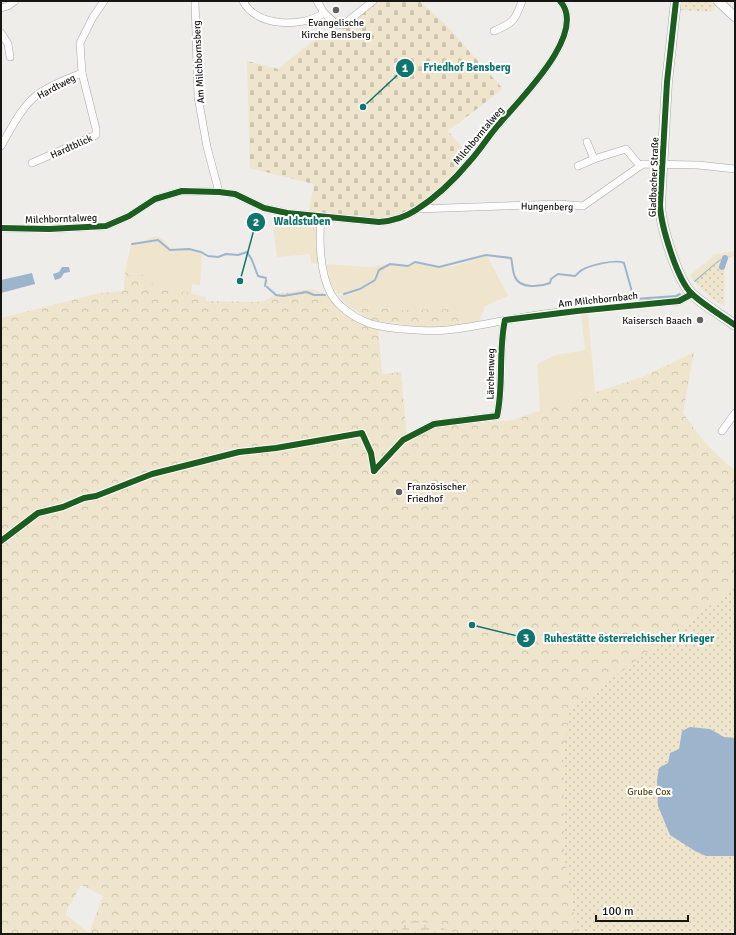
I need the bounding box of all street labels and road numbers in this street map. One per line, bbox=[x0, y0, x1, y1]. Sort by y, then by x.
street label: Am Milchbornsberg bbox=[191, 20, 207, 104]
street label: Hardtweg bbox=[35, 72, 78, 102]
street label: Milchborntalweg bbox=[451, 104, 507, 167]
street label: Hardtblick bbox=[48, 132, 94, 162]
street label: Gladbacher Straße bbox=[647, 137, 661, 217]
street label: Hungenberg bbox=[521, 201, 573, 213]
street label: Milchborntalweg bbox=[25, 212, 97, 226]
street label: Am Milchbornbach bbox=[558, 290, 639, 310]
street label: Lärchenweg bbox=[485, 348, 497, 400]

